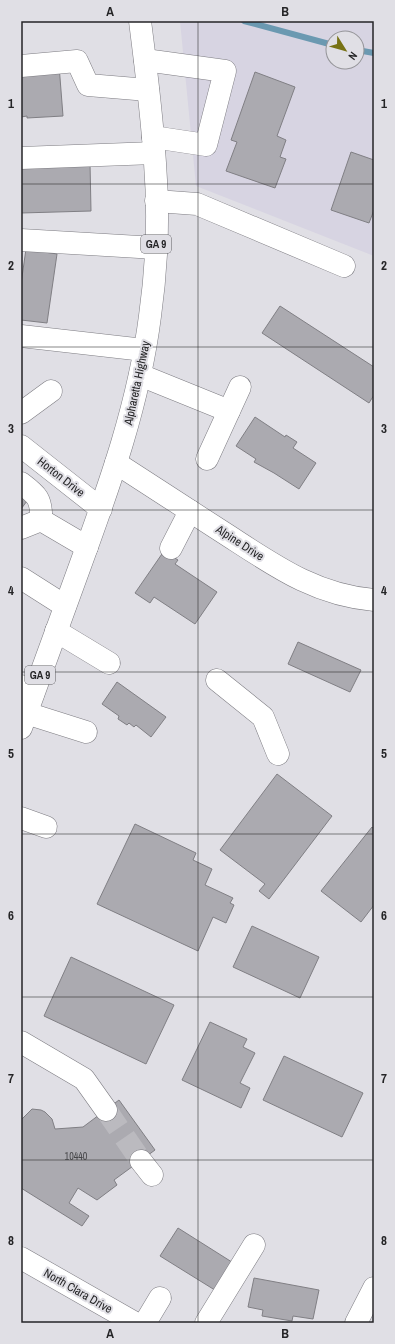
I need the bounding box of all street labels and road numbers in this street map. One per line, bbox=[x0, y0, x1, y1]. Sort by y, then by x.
road number: GA 9 bbox=[141, 235, 171, 253]
street label: Alpharetta Highway bbox=[120, 339, 154, 428]
street label: Horton Drive bbox=[34, 454, 88, 500]
street label: Alpine Drive bbox=[212, 521, 267, 564]
road number: GA 9 bbox=[25, 666, 55, 684]
street label: North Clara Drive bbox=[41, 1265, 115, 1317]

